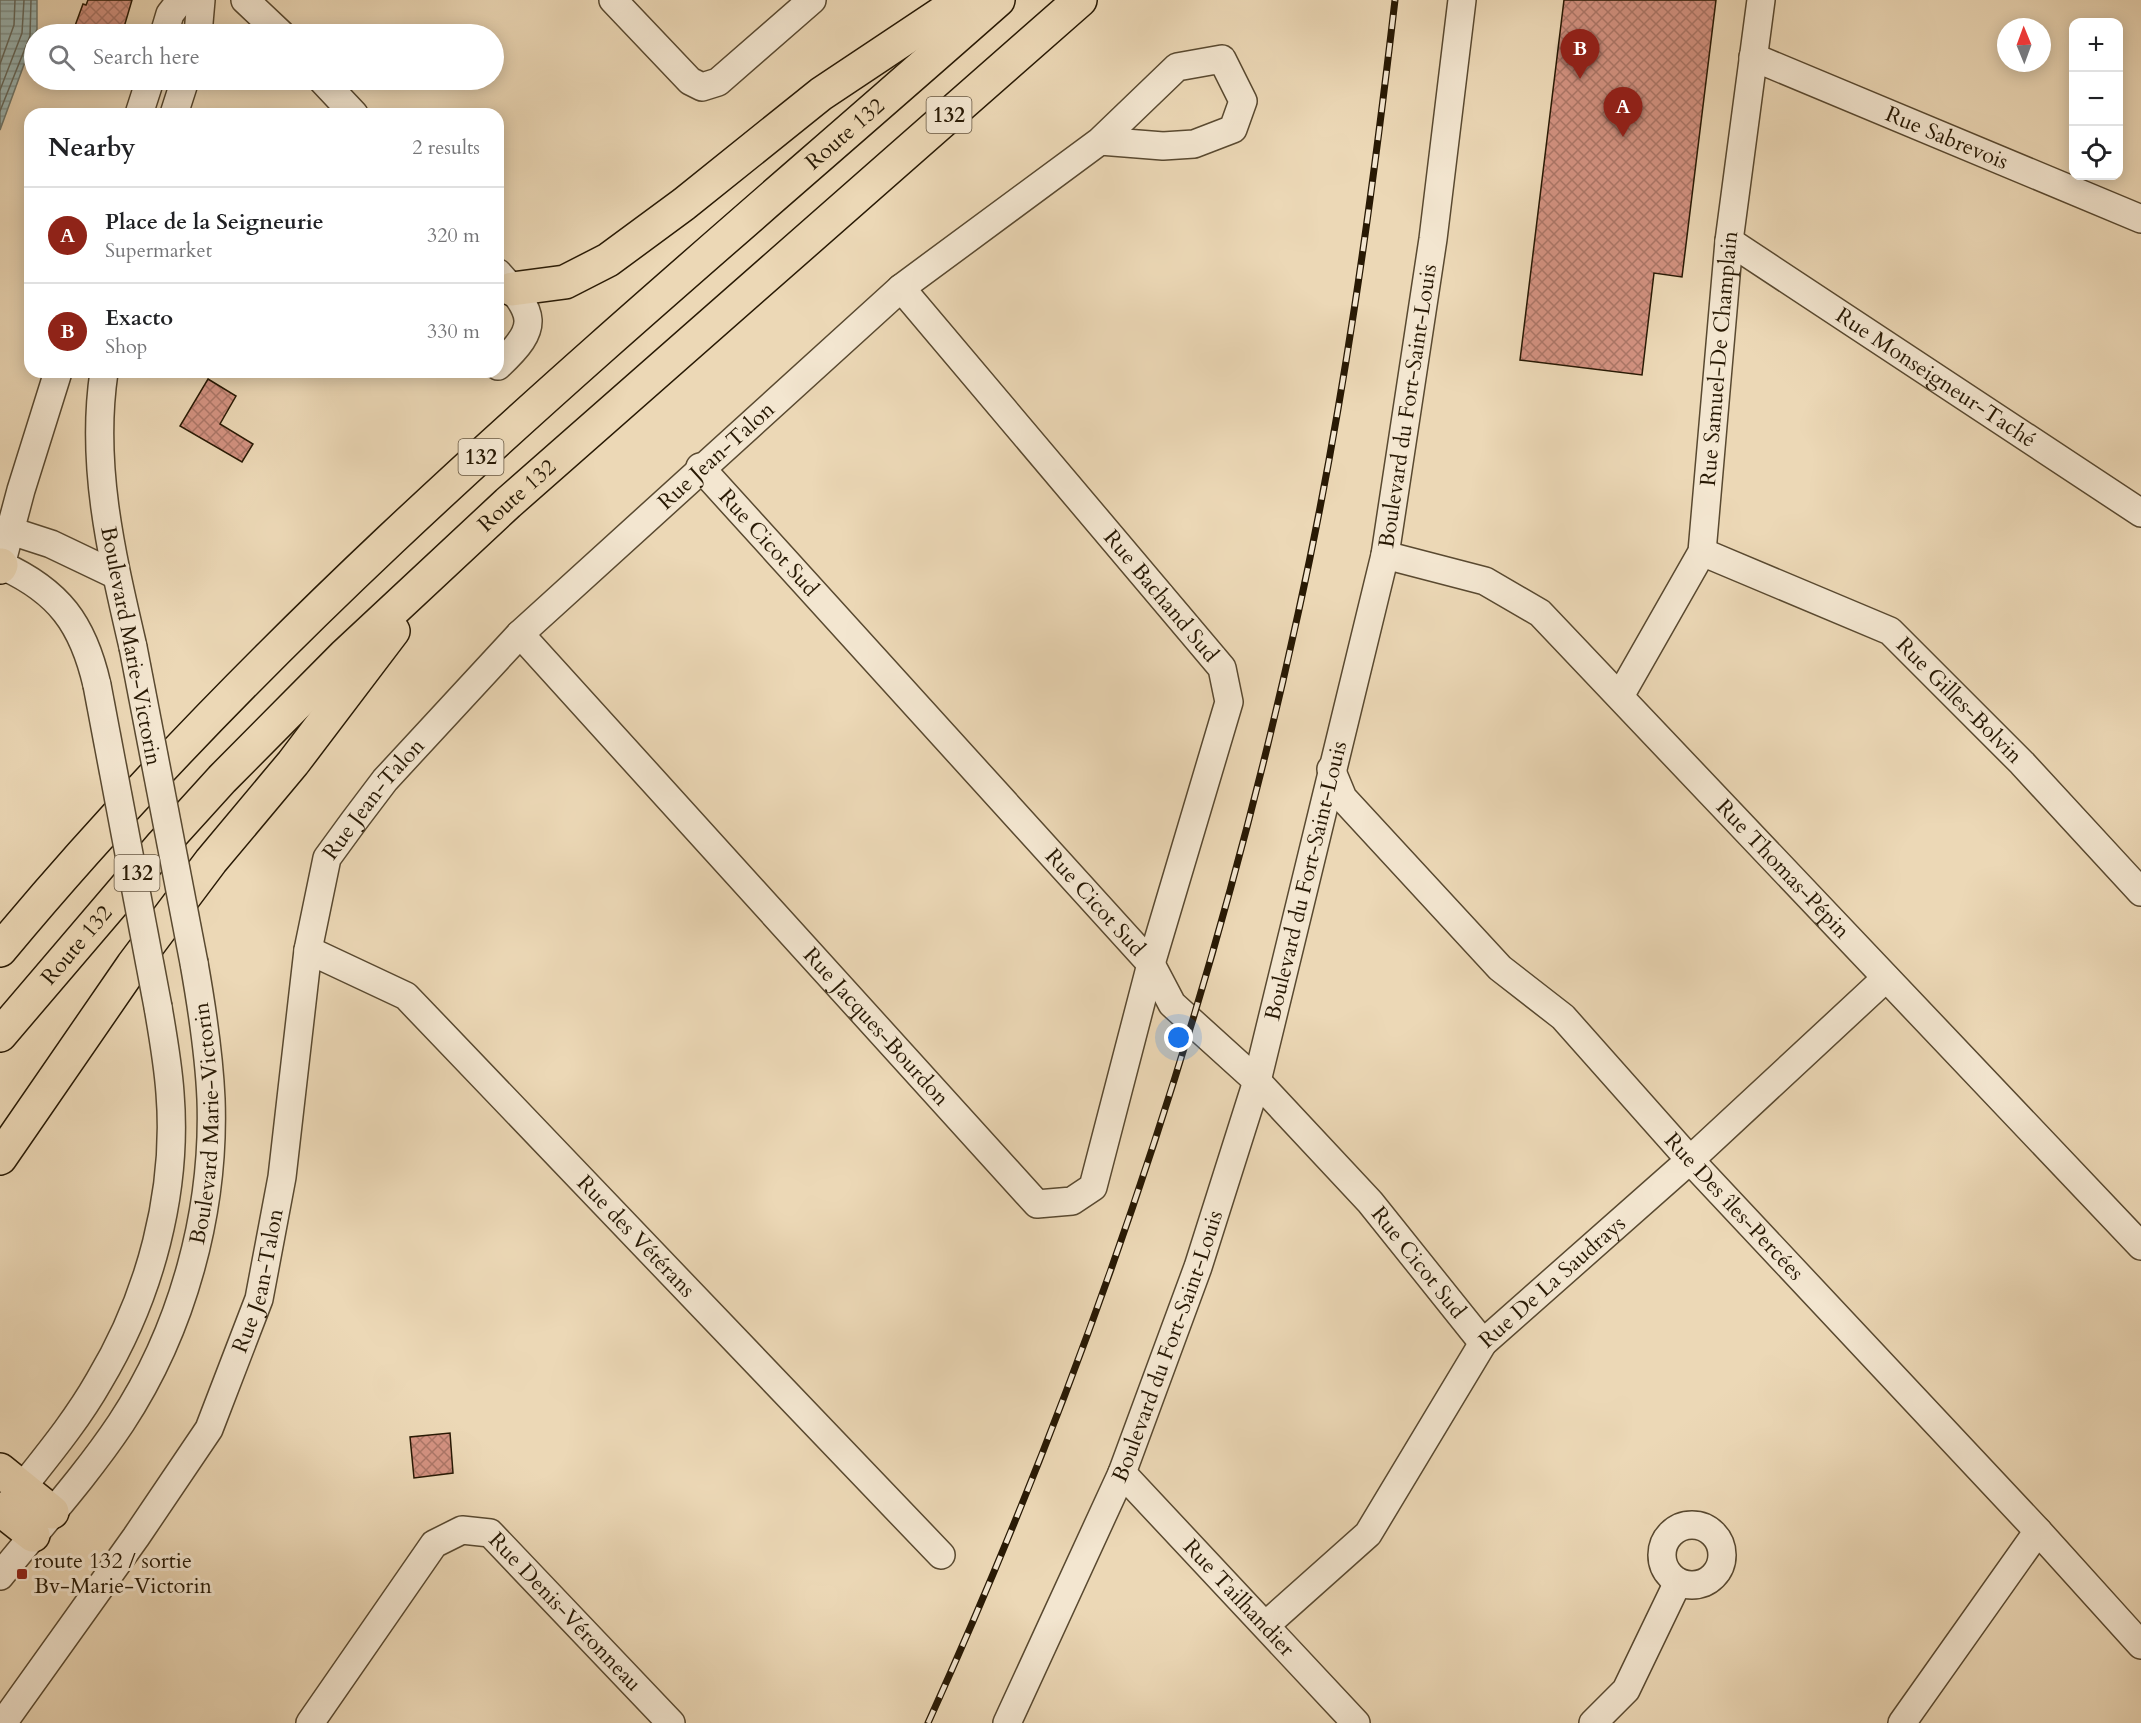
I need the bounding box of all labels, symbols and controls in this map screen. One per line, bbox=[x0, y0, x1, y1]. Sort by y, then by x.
north arrow bbox=[1997, 18, 2051, 72]
map controls bbox=[2069, 18, 2123, 180]
button: + bbox=[2069, 18, 2123, 72]
search box bbox=[24, 24, 504, 90]
pin: B bbox=[1560, 29, 1600, 79]
icon: search bbox=[45, 41, 78, 74]
text: Search here bbox=[93, 42, 200, 72]
button: − bbox=[2069, 72, 2123, 126]
pin: A bbox=[1604, 88, 1642, 137]
street label: Route 132 bbox=[799, 91, 891, 177]
road number: 132 bbox=[926, 97, 972, 133]
street label: Rue Sabrevois bbox=[1881, 99, 2013, 177]
button: locate bbox=[2069, 126, 2123, 180]
text: Nearby bbox=[48, 130, 136, 165]
text: 2 results bbox=[412, 134, 480, 161]
text: Place de la Seigneurie bbox=[105, 207, 324, 237]
text: A bbox=[60, 222, 75, 249]
text: 320 m bbox=[427, 222, 480, 249]
street label: Rue Samuel-De Champlain bbox=[1693, 228, 1745, 487]
text: Supermarket bbox=[105, 237, 212, 264]
street label: Boulevard du Fort-Saint-Louis bbox=[1371, 262, 1444, 550]
street label: Rue Monseigneur-Taché bbox=[1830, 301, 2042, 455]
text: Exacto bbox=[105, 303, 173, 333]
text: B bbox=[60, 318, 75, 345]
text: 330 m bbox=[427, 318, 480, 345]
text: Shop bbox=[105, 333, 147, 360]
street label: Rue Jean-Talon bbox=[651, 395, 782, 517]
road number: 132 bbox=[458, 439, 504, 475]
street label: Route 132 bbox=[471, 452, 563, 539]
street label: Rue Cicot Sud bbox=[712, 482, 826, 603]
street label: Rue Bachand Sud bbox=[1097, 523, 1225, 669]
street label: Boulevard Marie-Victorin bbox=[93, 524, 169, 769]
street label: Rue Gilles-Bolvin bbox=[1890, 631, 2030, 771]
street label: Rue Jean-Talon bbox=[315, 731, 432, 866]
street label: Boulevard du Fort-Saint-Louis bbox=[1257, 738, 1354, 1024]
street label: Rue Thomas-Pépin bbox=[1710, 793, 1857, 946]
street label: Rue Cicot Sud bbox=[1038, 842, 1152, 963]
road number: 132 bbox=[114, 855, 160, 891]
street label: Route 132 bbox=[34, 899, 119, 991]
street label: Rue Jacques-Bourdon bbox=[796, 941, 956, 1113]
street label: Boulevard Marie-Victorin bbox=[182, 1000, 226, 1247]
your location bbox=[1164, 1023, 1193, 1052]
street label: Rue Des îles-Percées bbox=[1658, 1126, 1811, 1287]
street label: Rue des Vétérans bbox=[570, 1169, 702, 1304]
street label: Rue Cicot Sud bbox=[1364, 1200, 1473, 1325]
street label: Rue Jean-Talon bbox=[225, 1206, 291, 1357]
street label: Boulevard du Fort-Saint-Louis bbox=[1105, 1207, 1230, 1487]
street label: Rue De La Saudrays bbox=[1472, 1209, 1632, 1355]
street label: Rue Denis-Véronneau bbox=[482, 1525, 648, 1698]
street label: Rue Tailhandier bbox=[1176, 1533, 1302, 1664]
place label: route 132 / sortie Bv-Marie-Victorin bbox=[34, 1546, 213, 1601]
marker: route 132 / sortie Bv-Marie-Victorin bbox=[15, 1567, 29, 1581]

